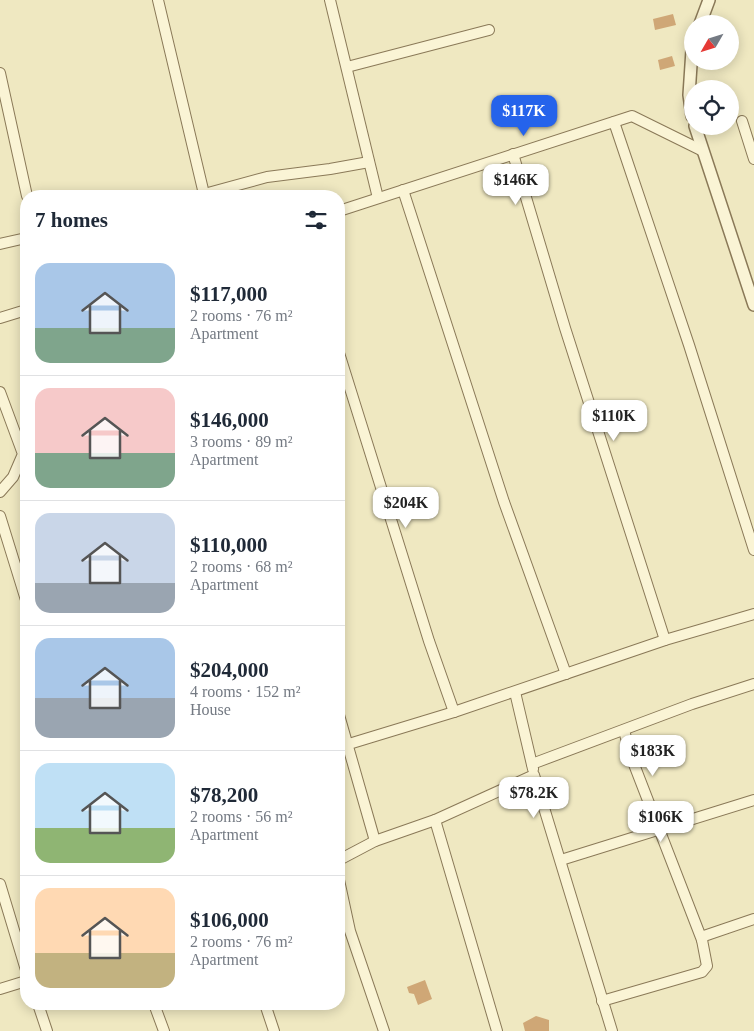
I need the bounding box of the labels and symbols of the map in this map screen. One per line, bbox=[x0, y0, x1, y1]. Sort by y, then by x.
north arrow bbox=[684, 15, 739, 70]
pin: $117K bbox=[489, 94, 559, 137]
pin: $146K bbox=[481, 164, 551, 206]
pin: $110K bbox=[579, 400, 649, 442]
pin: $204K bbox=[371, 486, 441, 529]
pin: $183K bbox=[618, 734, 688, 777]
pin: $78.2K bbox=[493, 776, 575, 819]
pin: $106K bbox=[626, 800, 696, 843]

